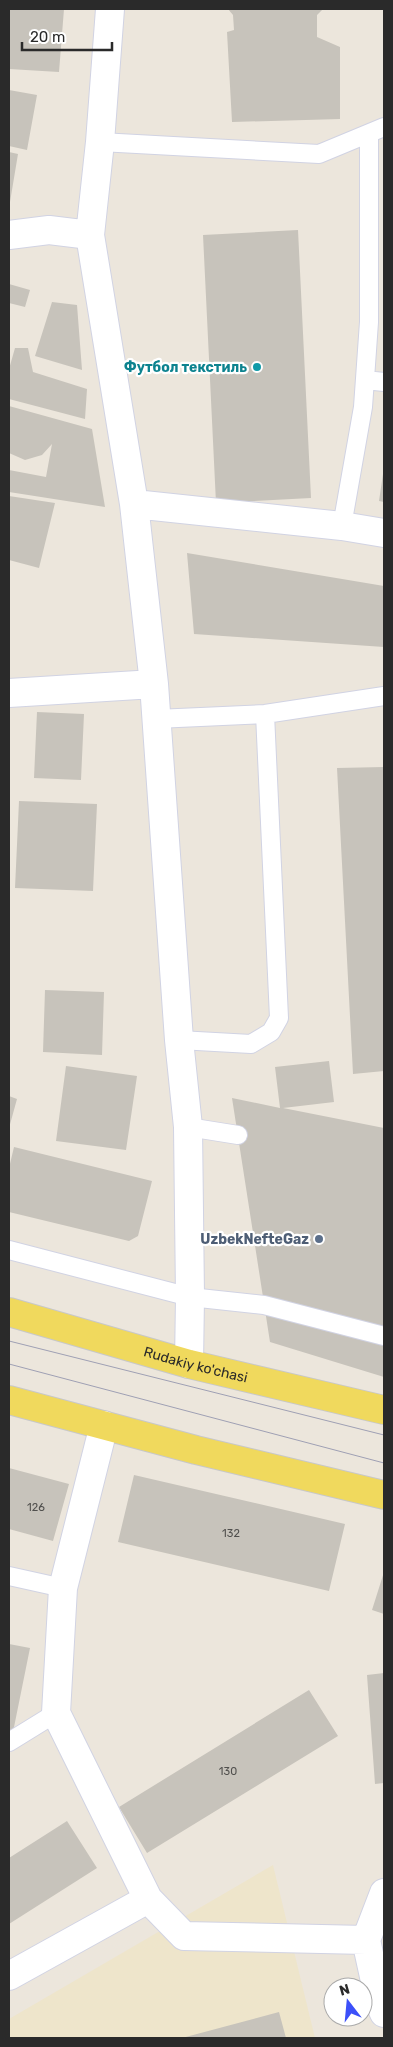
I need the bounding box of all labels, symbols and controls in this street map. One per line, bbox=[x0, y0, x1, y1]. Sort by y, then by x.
scale bar bbox=[22, 20, 112, 52]
text: 20 m bbox=[30, 28, 65, 46]
place label: Футбол текстиль bbox=[124, 359, 247, 376]
marker: Футбол текстиль bbox=[251, 361, 263, 373]
place label: UzbekNefteGaz bbox=[200, 1231, 309, 1248]
marker: UzbekNefteGaz bbox=[313, 1233, 325, 1245]
street label: Rudakiy ko'chasi bbox=[142, 1343, 249, 1386]
house number: 126 bbox=[27, 1501, 45, 1514]
house number: 132 bbox=[222, 1527, 240, 1540]
house number: 130 bbox=[219, 1765, 237, 1778]
north arrow bbox=[323, 1977, 373, 2027]
text: N bbox=[337, 1980, 352, 2000]

